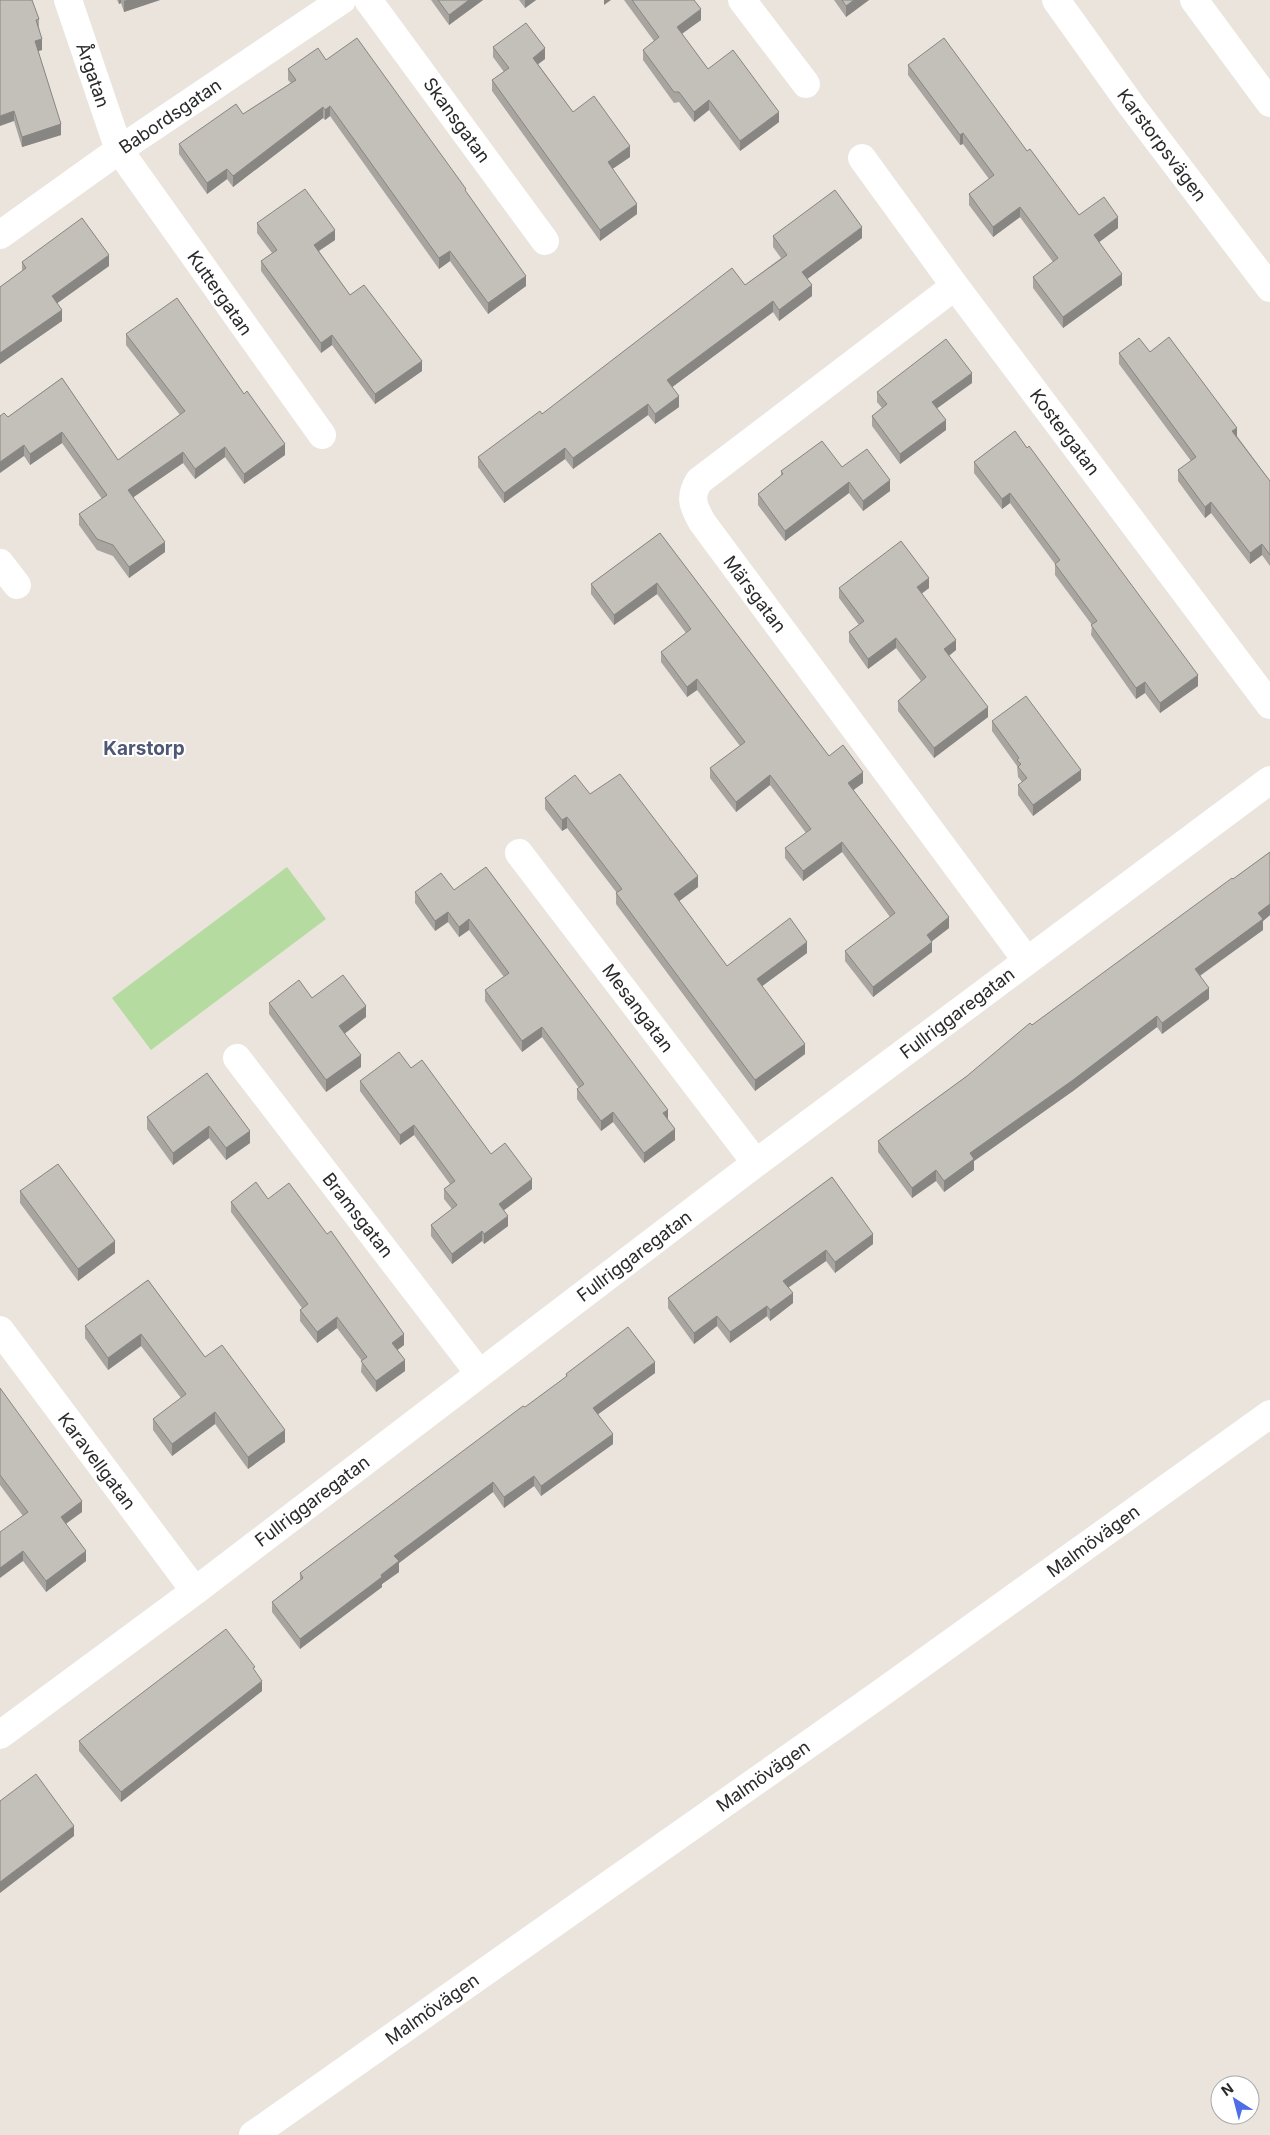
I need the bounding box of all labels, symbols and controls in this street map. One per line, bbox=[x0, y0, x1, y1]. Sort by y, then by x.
street label: Årgatan bbox=[72, 39, 116, 110]
street label: Babordsgatan bbox=[115, 74, 225, 158]
street label: Skansgatan bbox=[419, 74, 495, 166]
street label: Karstorpsvägen bbox=[1113, 85, 1211, 205]
street label: Kuttergatan bbox=[183, 247, 257, 339]
street label: Kostergatan bbox=[1026, 385, 1104, 479]
street label: Märsgatan bbox=[719, 552, 791, 636]
district label: Karstorp bbox=[103, 737, 185, 760]
street label: Mesangatan bbox=[598, 960, 678, 1056]
street label: Fullriggaregatan bbox=[896, 963, 1018, 1063]
street label: Bramsgatan bbox=[318, 1168, 398, 1262]
street label: Fullriggaregatan bbox=[573, 1206, 695, 1306]
street label: Karavellgatan bbox=[54, 1408, 140, 1514]
street label: Fullriggaregatan bbox=[251, 1451, 373, 1551]
street label: Malmövägen bbox=[1043, 1500, 1143, 1582]
street label: Malmövägen bbox=[712, 1736, 814, 1816]
street label: Malmövägen bbox=[381, 1969, 483, 2049]
north arrow bbox=[1210, 2075, 1260, 2125]
text: N bbox=[1218, 2079, 1236, 2099]

